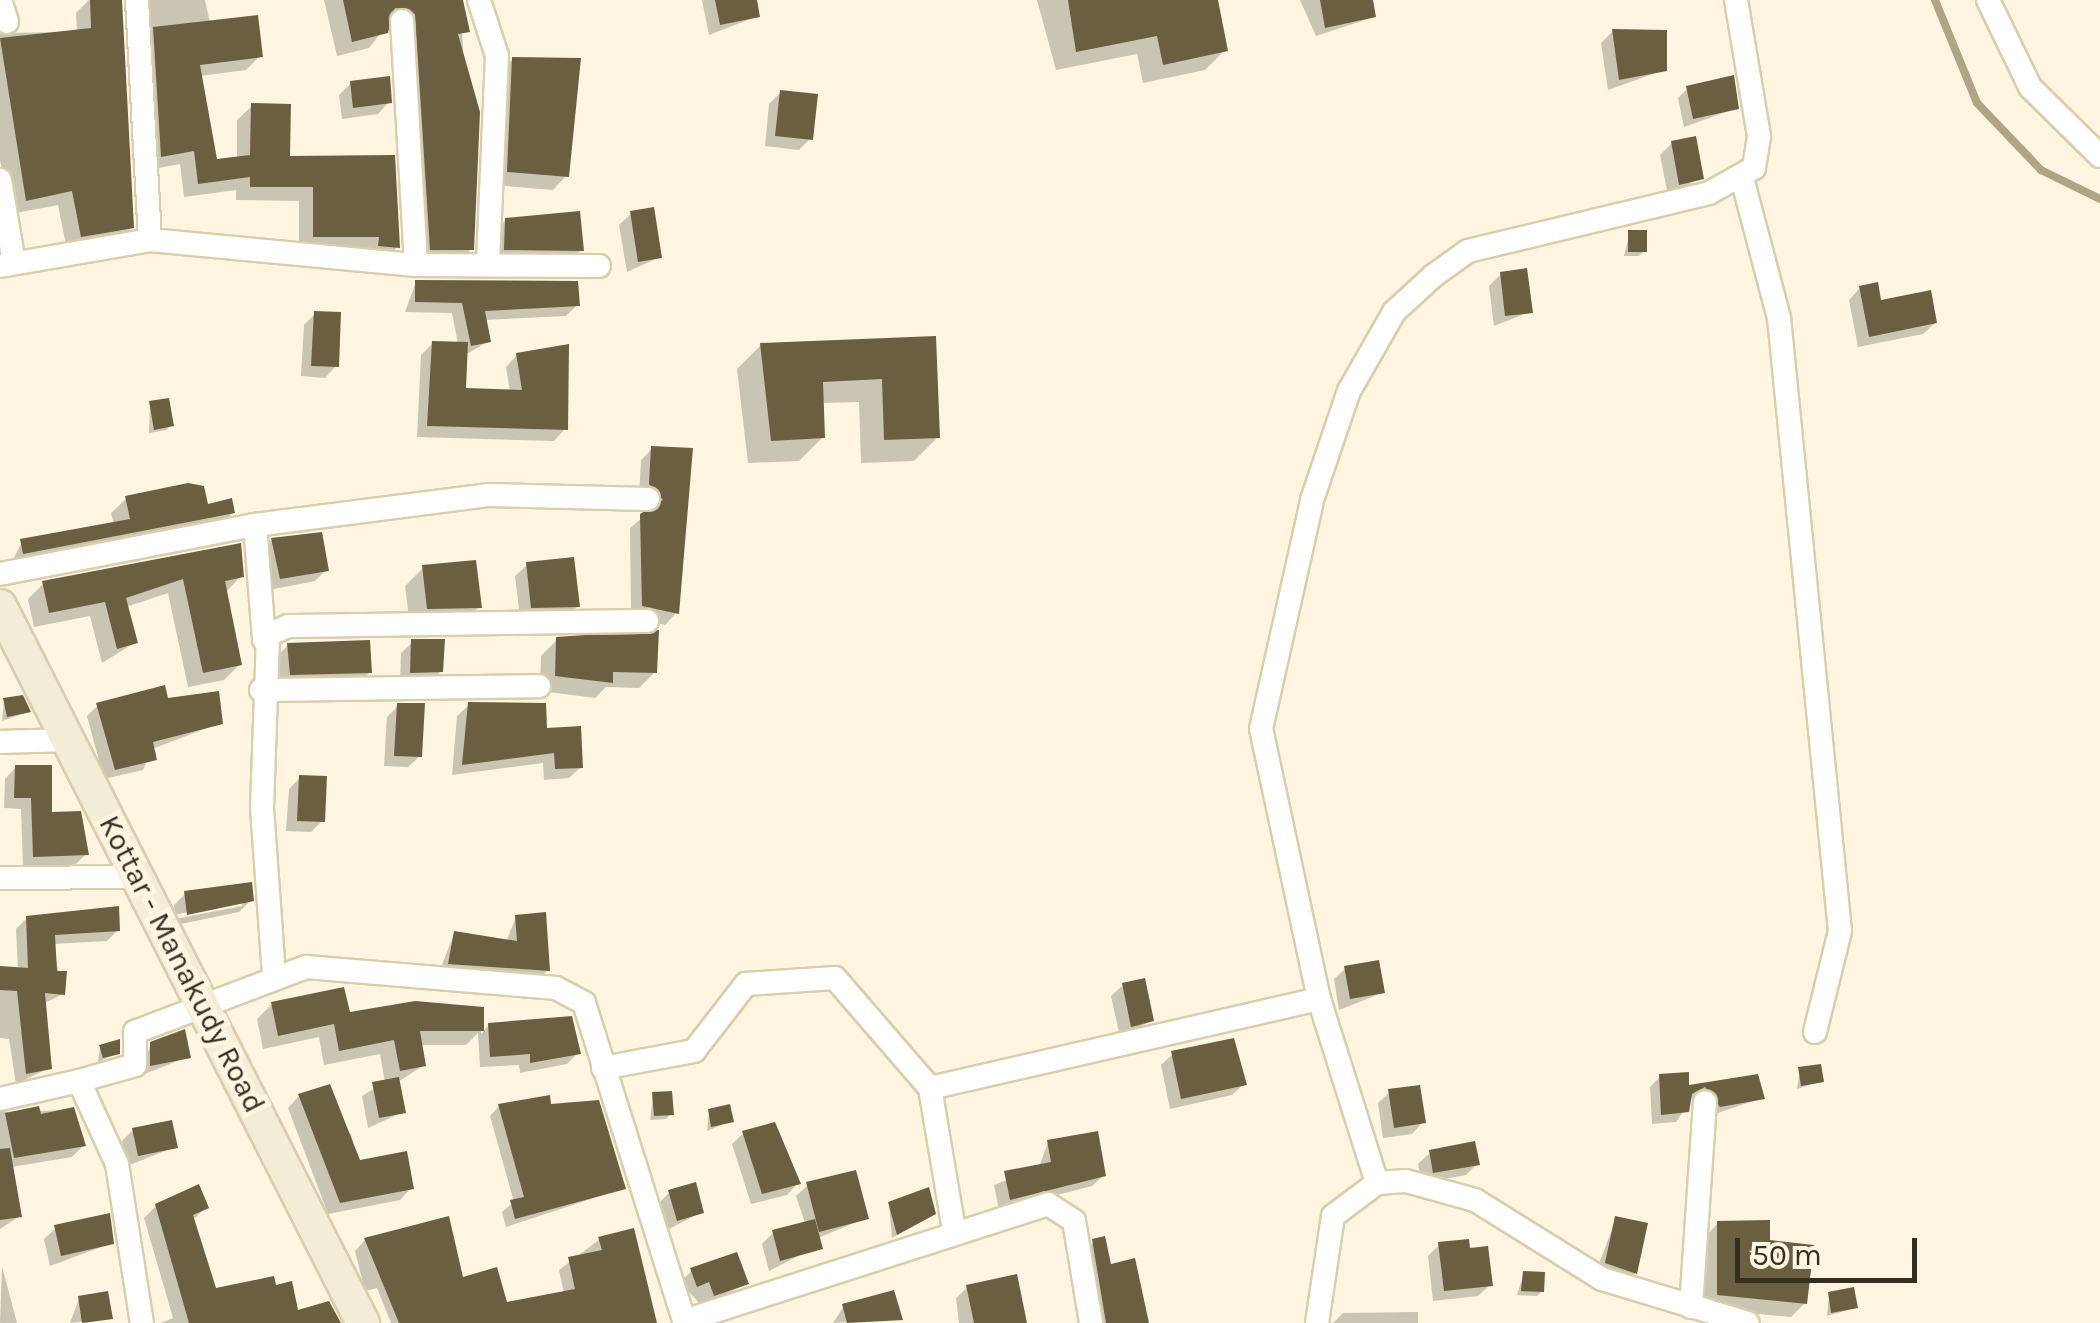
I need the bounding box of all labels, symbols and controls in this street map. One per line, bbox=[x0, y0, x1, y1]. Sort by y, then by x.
street label: Kottar - Manakudy Road bbox=[91, 809, 273, 1119]
scale bar bbox=[1740, 1218, 1922, 1280]
text: 50 m bbox=[1752, 1237, 1822, 1273]

